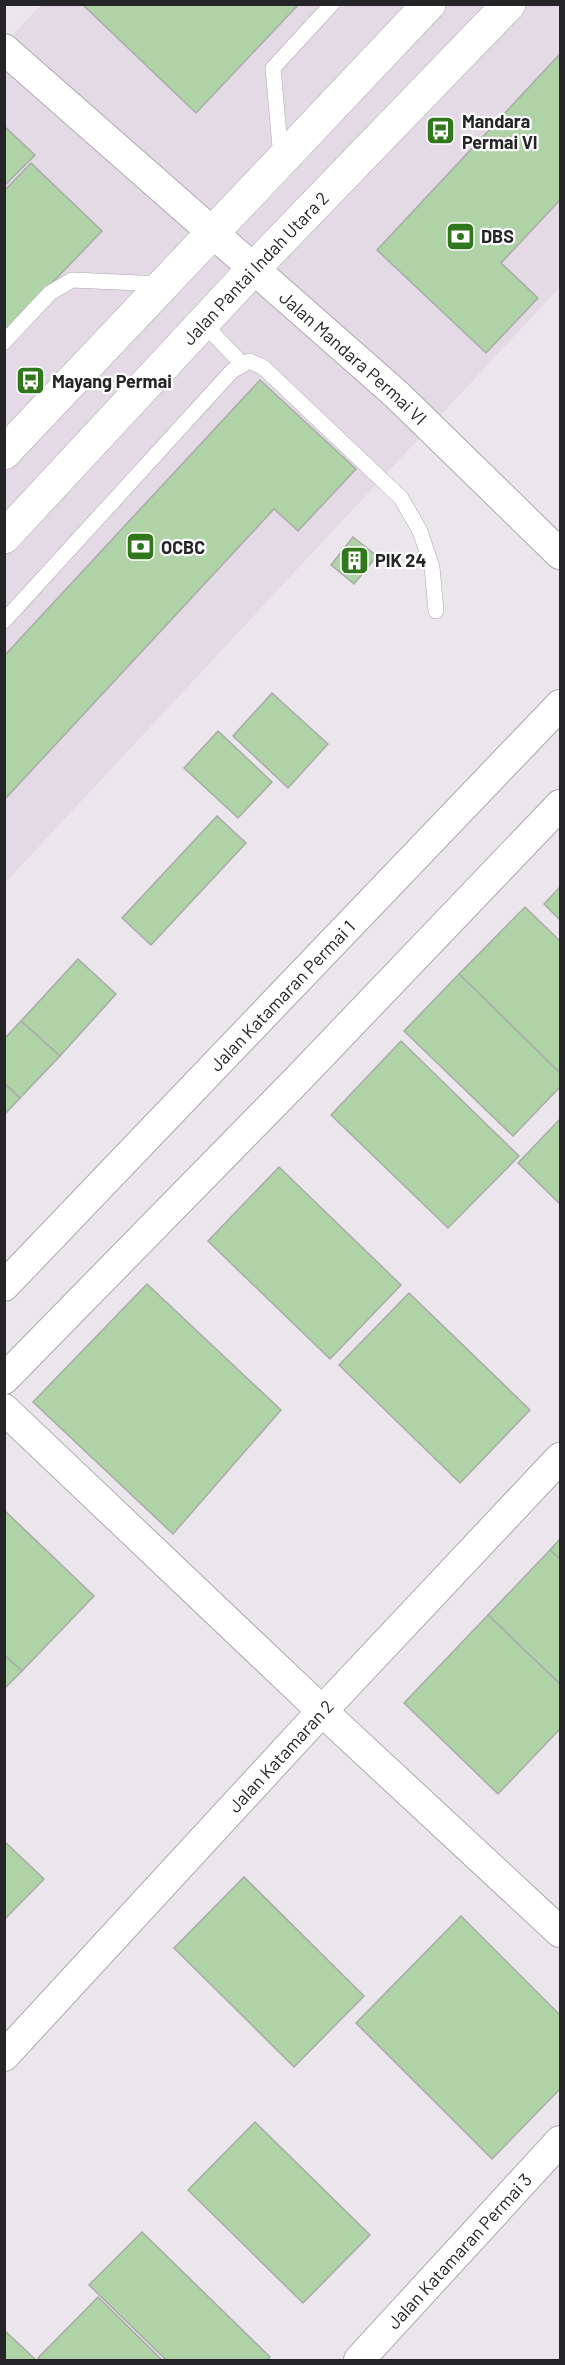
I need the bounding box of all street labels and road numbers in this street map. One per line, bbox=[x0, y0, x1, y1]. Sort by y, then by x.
street label: Jalan Pantai Indah Utara 2 bbox=[177, 187, 333, 349]
street label: Jalan Mandara Permai VI bbox=[275, 286, 432, 429]
street label: Jalan Katamaran Permai 1 bbox=[205, 916, 359, 1076]
street label: Jalan Katamaran 2 bbox=[223, 1695, 338, 1817]
street label: Jalan Katamaran Permai 3 bbox=[382, 2169, 536, 2333]

